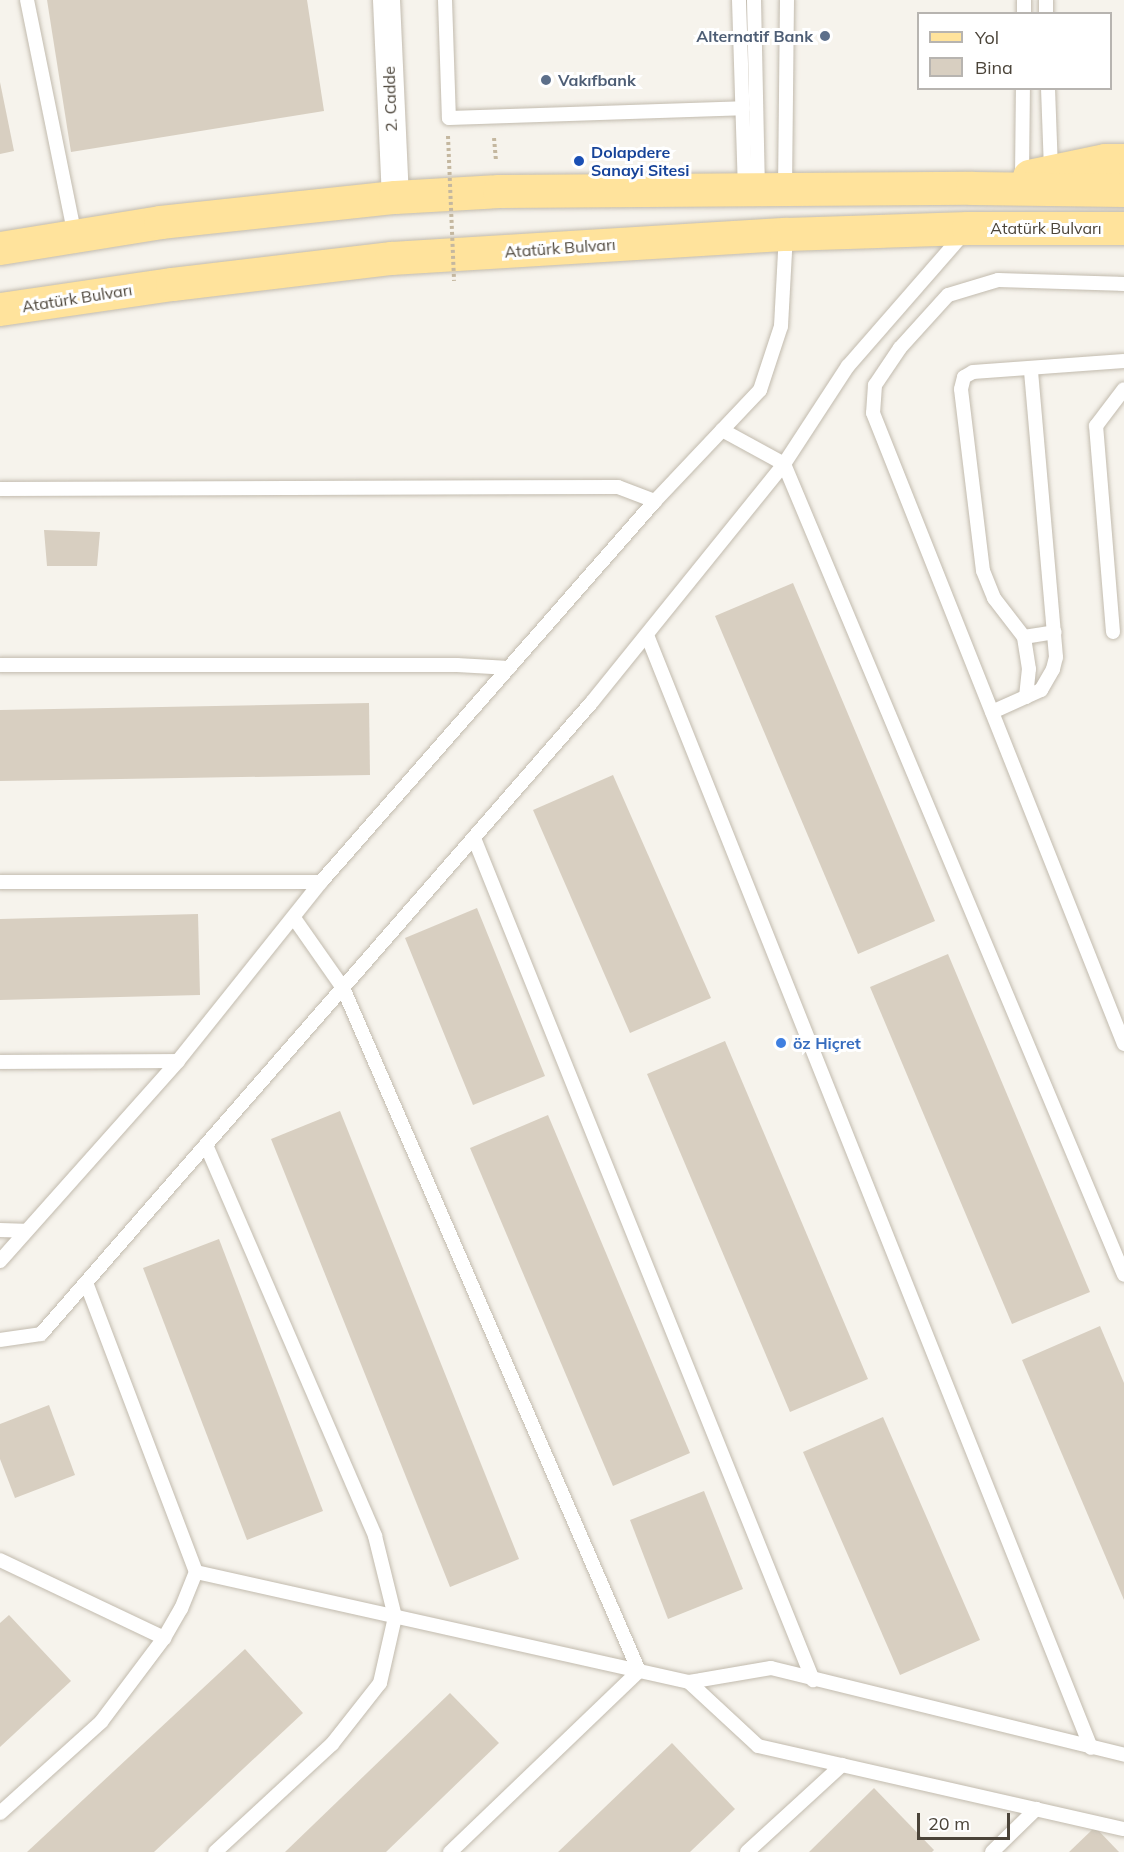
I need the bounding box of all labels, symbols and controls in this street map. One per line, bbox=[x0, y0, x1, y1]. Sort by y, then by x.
legend bbox=[917, 12, 1112, 90]
place label: Alternatif Bank bbox=[696, 26, 813, 46]
text: Yol bbox=[975, 26, 999, 49]
marker: Alternatif Bank bbox=[818, 29, 832, 43]
text: Bina bbox=[975, 56, 1013, 79]
street label: 2. Cadde bbox=[379, 66, 401, 132]
place label: Vakıfbank bbox=[558, 70, 636, 90]
marker: Vakıfbank bbox=[539, 73, 553, 87]
place label: Dolapdere Sanayi Sitesi bbox=[591, 142, 689, 180]
marker: Dolapdere Sanayi Sitesi bbox=[572, 154, 586, 168]
street label: Atatürk Bulvarı bbox=[990, 218, 1102, 238]
street label: Atatürk Bulvarı bbox=[504, 235, 616, 261]
street label: Atatürk Bulvarı bbox=[21, 280, 133, 316]
place label: öz Hiçret bbox=[793, 1033, 861, 1053]
marker: öz Hiçret bbox=[774, 1036, 788, 1050]
scale bar bbox=[920, 1801, 1013, 1839]
text: 20 m bbox=[928, 1812, 970, 1835]

